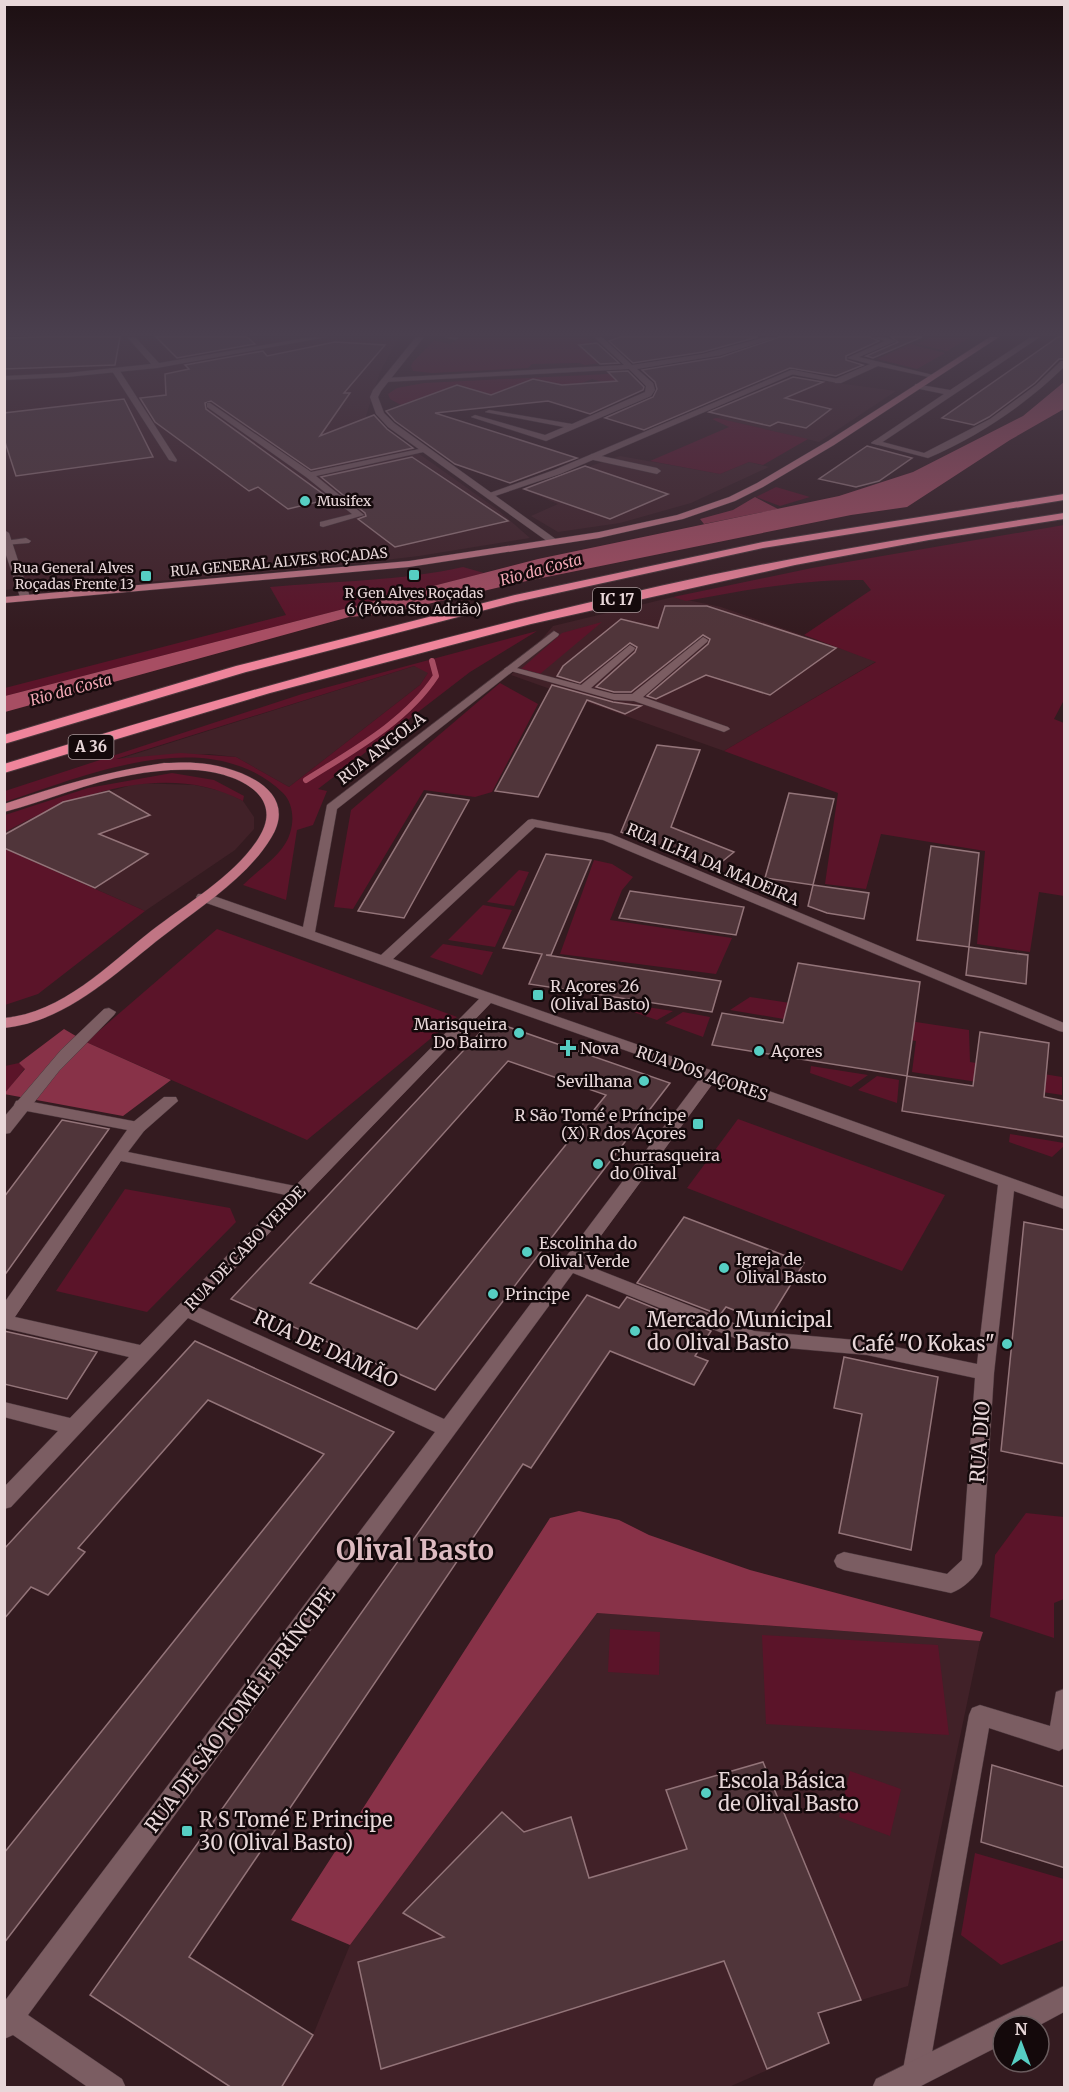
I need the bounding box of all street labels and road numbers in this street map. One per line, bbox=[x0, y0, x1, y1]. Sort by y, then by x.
street label: RUA GENERAL ALVES ROÇADAS bbox=[169, 544, 389, 580]
road number: IC 17 bbox=[593, 588, 641, 612]
street label: RUA ANGOLA bbox=[333, 707, 429, 788]
road number: A 36 bbox=[68, 735, 113, 759]
street label: RUA ILHA DA MADEIRA bbox=[624, 819, 803, 910]
street label: RUA DOS AÇORES bbox=[634, 1041, 770, 1105]
street label: RUA DE CABO VERDE bbox=[181, 1181, 310, 1314]
street label: RUA DE DAMÃO bbox=[250, 1303, 403, 1393]
street label: RUA DIO bbox=[964, 1400, 995, 1484]
street label: RUA DE SÃO TOMÉ E PRÍNCIPE bbox=[138, 1581, 340, 1837]

